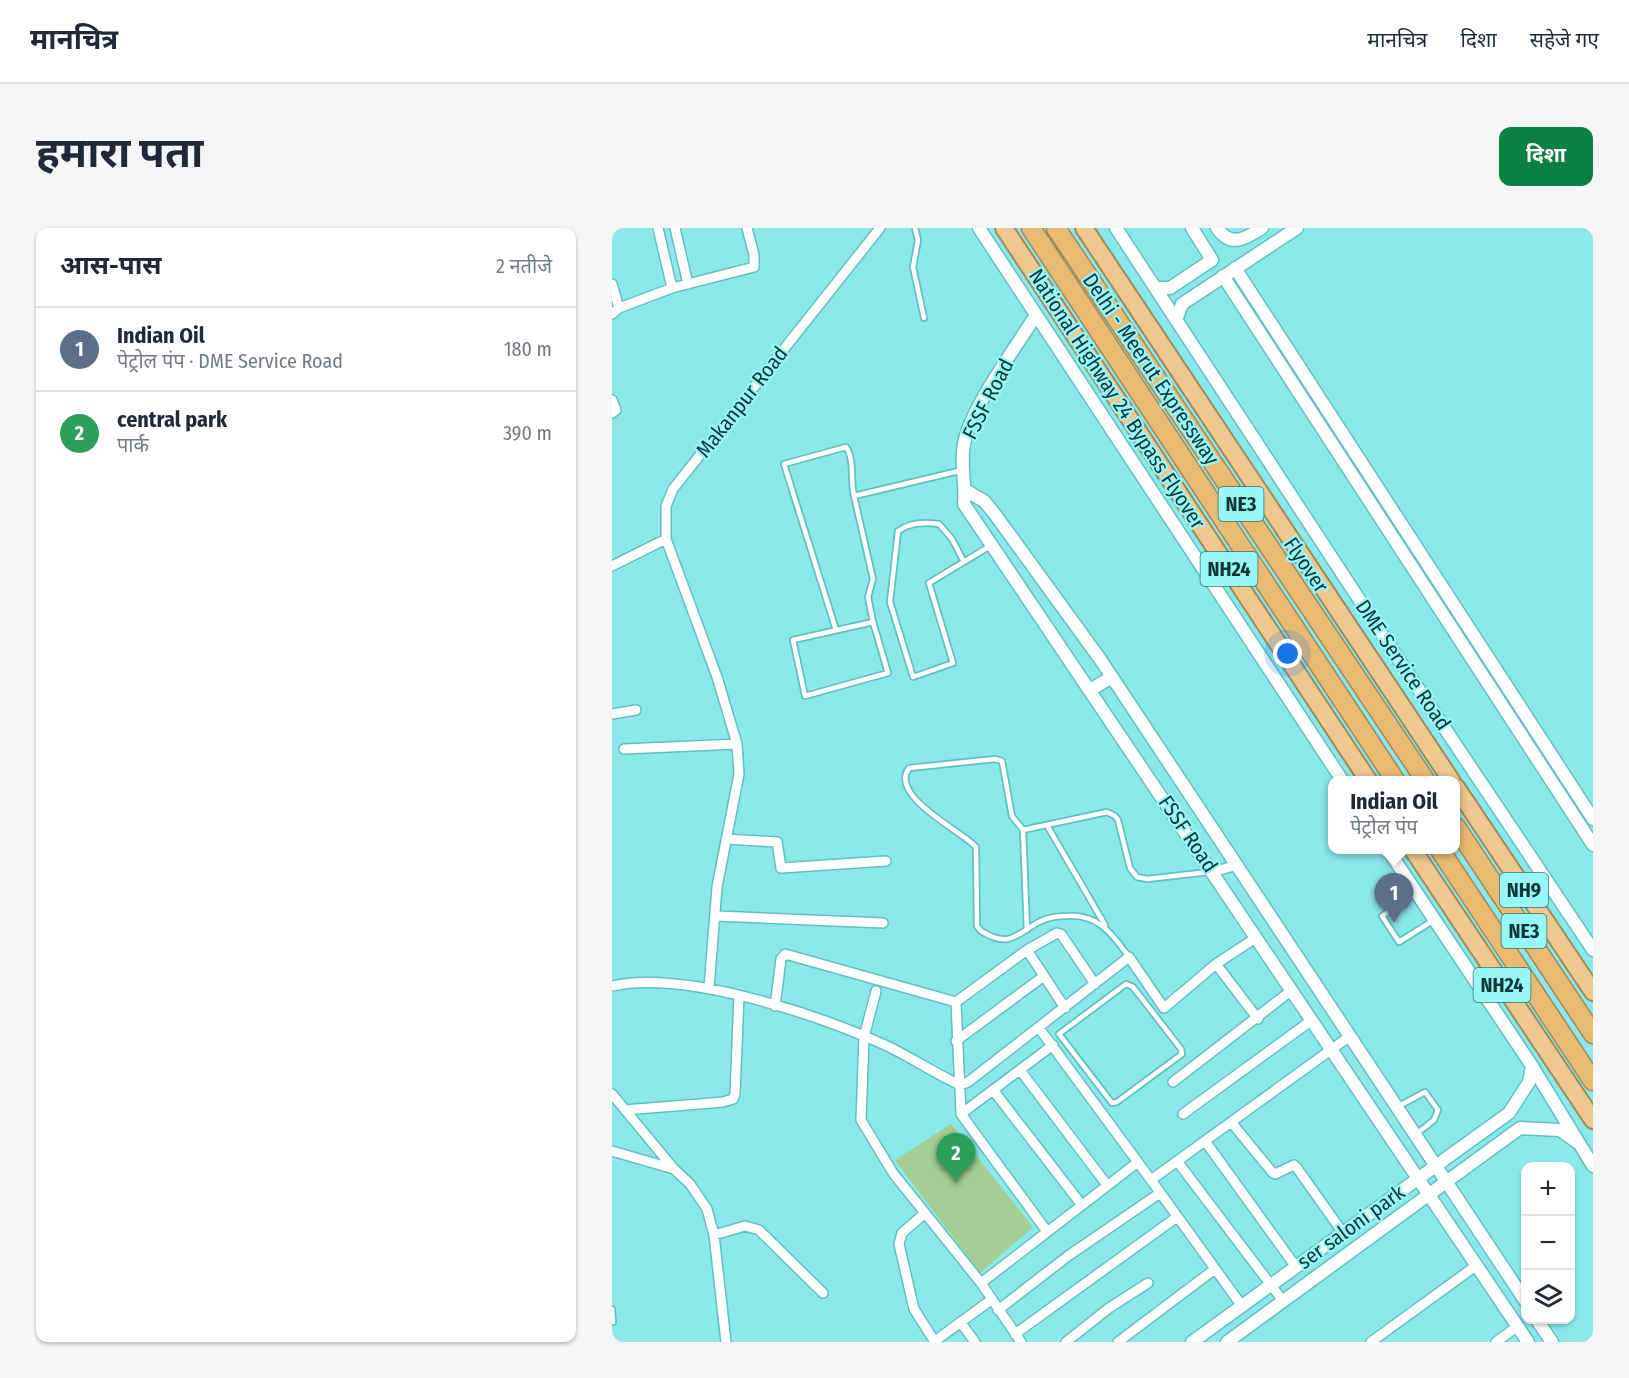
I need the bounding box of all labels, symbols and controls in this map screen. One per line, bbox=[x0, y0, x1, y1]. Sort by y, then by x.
text: मानचित्र bbox=[30, 23, 118, 56]
text: मानचित्र bbox=[1367, 27, 1427, 53]
text: दिशा bbox=[1460, 27, 1497, 53]
text: सहेजे गए bbox=[1530, 27, 1599, 53]
button: दिशा bbox=[1499, 127, 1593, 186]
text: हमारा पता bbox=[36, 128, 203, 178]
text: आस-पास bbox=[60, 250, 162, 281]
text: 2 नतीजे bbox=[496, 254, 552, 278]
street label: National Highway 24 Bypass Flyover bbox=[1023, 264, 1211, 534]
street label: Delhi - Meerut Expressway bbox=[1077, 268, 1225, 470]
text: Indian Oil bbox=[117, 322, 205, 349]
text: 1 bbox=[75, 337, 84, 361]
text: 180 m bbox=[504, 337, 552, 361]
street label: Makanpur Road bbox=[691, 341, 793, 463]
text: पेट्रोल पंप · DME Service Road bbox=[117, 349, 343, 373]
street label: FSSF Road bbox=[957, 354, 1019, 444]
text: central park bbox=[117, 406, 227, 433]
text: 2 bbox=[75, 421, 84, 445]
text: 390 m bbox=[503, 421, 552, 445]
text: पार्क bbox=[117, 433, 149, 457]
road number: NE3 bbox=[1218, 487, 1264, 521]
street label: Flyover bbox=[1278, 532, 1334, 598]
road number: NH24 bbox=[1200, 552, 1258, 586]
street label: DME Service Road bbox=[1350, 595, 1456, 735]
your location bbox=[1273, 639, 1302, 668]
popup bbox=[1328, 776, 1460, 854]
text: Indian Oil bbox=[1350, 788, 1438, 815]
street label: FSSF Road bbox=[1153, 791, 1223, 877]
text: पेट्रोल पंप bbox=[1350, 815, 1418, 839]
road number: NH9 bbox=[1500, 873, 1548, 907]
pin: 1 bbox=[1374, 874, 1414, 923]
road number: NE3 bbox=[1502, 914, 1546, 948]
road number: NH24 bbox=[1474, 968, 1530, 1002]
pin: 2 bbox=[936, 1134, 976, 1183]
map controls bbox=[1521, 1162, 1575, 1324]
button: + bbox=[1521, 1162, 1575, 1216]
street label: ser saloni park bbox=[1292, 1179, 1410, 1275]
button: − bbox=[1521, 1216, 1575, 1270]
button: layers bbox=[1521, 1270, 1575, 1324]

